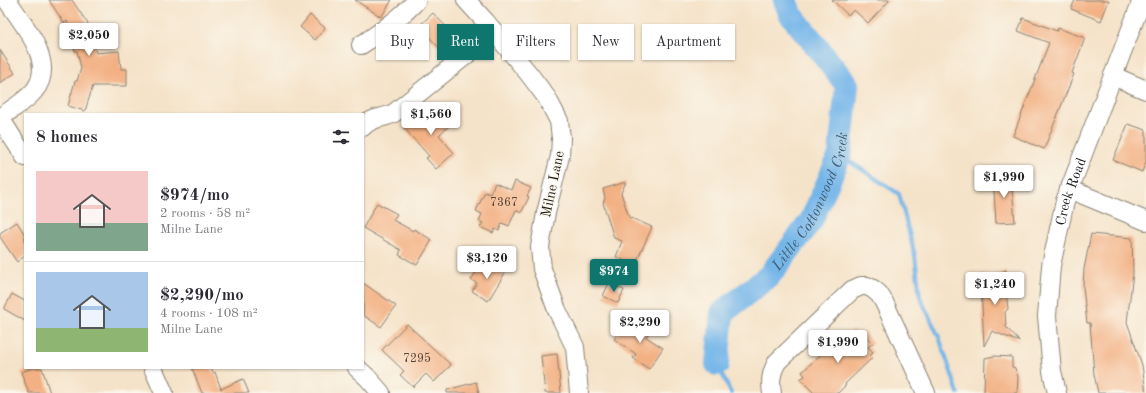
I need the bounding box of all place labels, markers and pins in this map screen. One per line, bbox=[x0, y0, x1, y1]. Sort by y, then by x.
pin: $2,050 bbox=[56, 23, 122, 57]
pin: $1,560 bbox=[398, 102, 464, 136]
pin: $1,990 bbox=[971, 165, 1037, 199]
pin: $3,120 bbox=[454, 246, 520, 280]
pin: $974 bbox=[590, 259, 638, 293]
pin: $1,240 bbox=[962, 272, 1028, 306]
pin: $2,290 bbox=[607, 310, 673, 344]
pin: $1,990 bbox=[805, 330, 871, 364]

